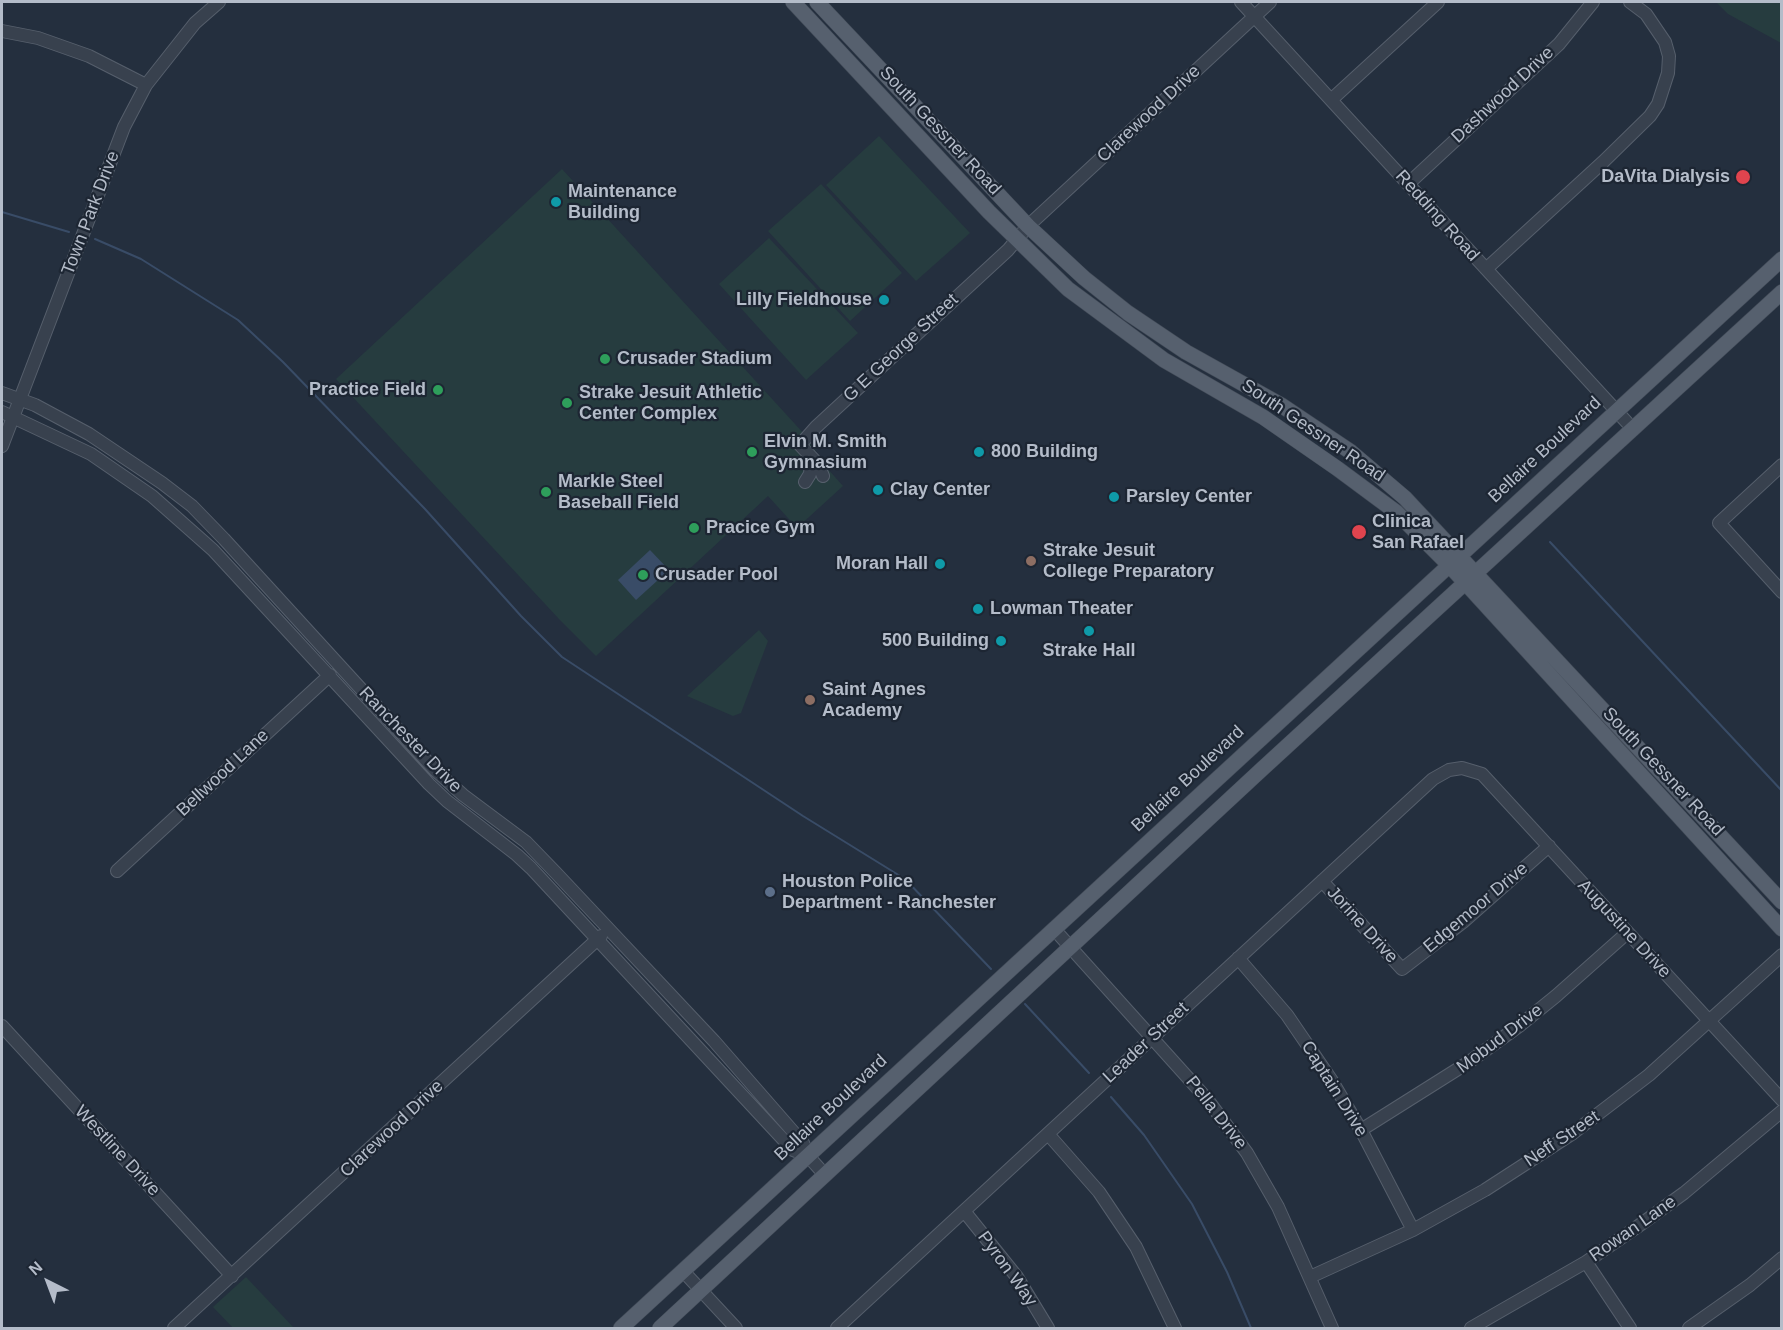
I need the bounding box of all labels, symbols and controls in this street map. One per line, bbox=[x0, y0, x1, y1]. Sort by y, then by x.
street label: Dashwood Drive bbox=[1447, 42, 1559, 148]
street label: Clarewood Drive bbox=[1093, 61, 1205, 167]
street label: South Gessner Road bbox=[875, 62, 1005, 200]
street label: Town Park Drive bbox=[57, 148, 125, 278]
street label: Redding Road bbox=[1390, 166, 1484, 266]
place label: DaVita Dialysis bbox=[1601, 166, 1730, 188]
marker: DaVita Dialysis bbox=[1734, 168, 1752, 186]
place label: Maintenance Building bbox=[568, 181, 677, 224]
marker: Maintenance Building bbox=[549, 195, 563, 209]
place label: Lilly Fieldhouse bbox=[736, 289, 872, 311]
street label: G E George Street bbox=[839, 289, 963, 407]
marker: Lilly Fieldhouse bbox=[877, 293, 891, 307]
place label: Crusader Stadium bbox=[617, 348, 772, 370]
marker: Crusader Stadium bbox=[598, 352, 612, 366]
street label: South Gessner Road bbox=[1237, 375, 1389, 487]
place label: Practice Field bbox=[309, 379, 426, 401]
place label: Strake Jesuit Athletic Center Complex bbox=[579, 382, 762, 424]
marker: Practice Field bbox=[431, 383, 445, 397]
street label: Bellaire Boulevard bbox=[1484, 392, 1606, 508]
marker: Strake Jesuit Athletic Center Complex bbox=[560, 396, 574, 410]
place label: Elvin M. Smith Gymnasium bbox=[764, 431, 887, 474]
place label: 800 Building bbox=[991, 441, 1098, 463]
marker: Elvin M. Smith Gymnasium bbox=[745, 445, 759, 459]
marker: 800 Building bbox=[972, 445, 986, 459]
place label: Markle Steel Baseball Field bbox=[558, 471, 679, 514]
place label: Clay Center bbox=[890, 479, 990, 501]
marker: Clay Center bbox=[871, 483, 885, 497]
marker: Markle Steel Baseball Field bbox=[539, 485, 553, 499]
place label: Parsley Center bbox=[1126, 486, 1252, 508]
marker: Parsley Center bbox=[1107, 490, 1121, 504]
place label: Clinica San Rafael bbox=[1372, 511, 1464, 554]
place label: Pracice Gym bbox=[706, 517, 815, 539]
marker: Pracice Gym bbox=[687, 521, 701, 535]
marker: Clinica San Rafael bbox=[1350, 523, 1368, 541]
place label: Strake Jesuit College Preparatory bbox=[1043, 540, 1214, 582]
place label: Moran Hall bbox=[836, 553, 928, 575]
marker: Strake Jesuit College Preparatory bbox=[1024, 554, 1038, 568]
marker: Moran Hall bbox=[933, 557, 947, 571]
place label: Crusader Pool bbox=[655, 564, 778, 586]
marker: Crusader Pool bbox=[636, 568, 650, 582]
place label: Lowman Theater bbox=[990, 598, 1133, 620]
marker: Lowman Theater bbox=[971, 602, 985, 616]
marker: Strake Hall bbox=[1082, 624, 1096, 638]
place label: 500 Building bbox=[882, 630, 989, 652]
marker: 500 Building bbox=[994, 634, 1008, 648]
place label: Strake Hall bbox=[1042, 640, 1136, 662]
place label: Saint Agnes Academy bbox=[822, 679, 926, 722]
street label: Ranchester Drive bbox=[354, 682, 466, 798]
marker: Saint Agnes Academy bbox=[803, 693, 817, 707]
street label: South Gessner Road bbox=[1598, 703, 1728, 841]
street label: Bellaire Boulevard bbox=[1127, 721, 1249, 837]
street label: Bellwood Lane bbox=[172, 725, 274, 821]
street label: Edgemoor Drive bbox=[1419, 858, 1533, 958]
place label: Houston Police Department - Ranchester bbox=[782, 871, 996, 914]
street label: Augustine Drive bbox=[1573, 875, 1675, 983]
street label: Jorine Drive bbox=[1322, 882, 1402, 968]
marker: Houston Police Department - Ranchester bbox=[763, 885, 777, 899]
street label: Leader Street bbox=[1099, 998, 1193, 1088]
street label: Mobud Drive bbox=[1453, 1000, 1547, 1078]
street label: Captain Drive bbox=[1296, 1037, 1372, 1141]
street label: Bellaire Boulevard bbox=[770, 1050, 892, 1166]
street label: Pella Drive bbox=[1181, 1072, 1251, 1154]
street label: Clarewood Drive bbox=[336, 1076, 448, 1182]
street label: Westline Drive bbox=[70, 1101, 164, 1201]
street label: Neff Street bbox=[1520, 1106, 1604, 1172]
street label: Rowan Lane bbox=[1585, 1191, 1681, 1267]
street label: Pyron Way bbox=[973, 1227, 1041, 1311]
north arrow bbox=[18, 1252, 78, 1312]
text: N bbox=[26, 1258, 46, 1278]

